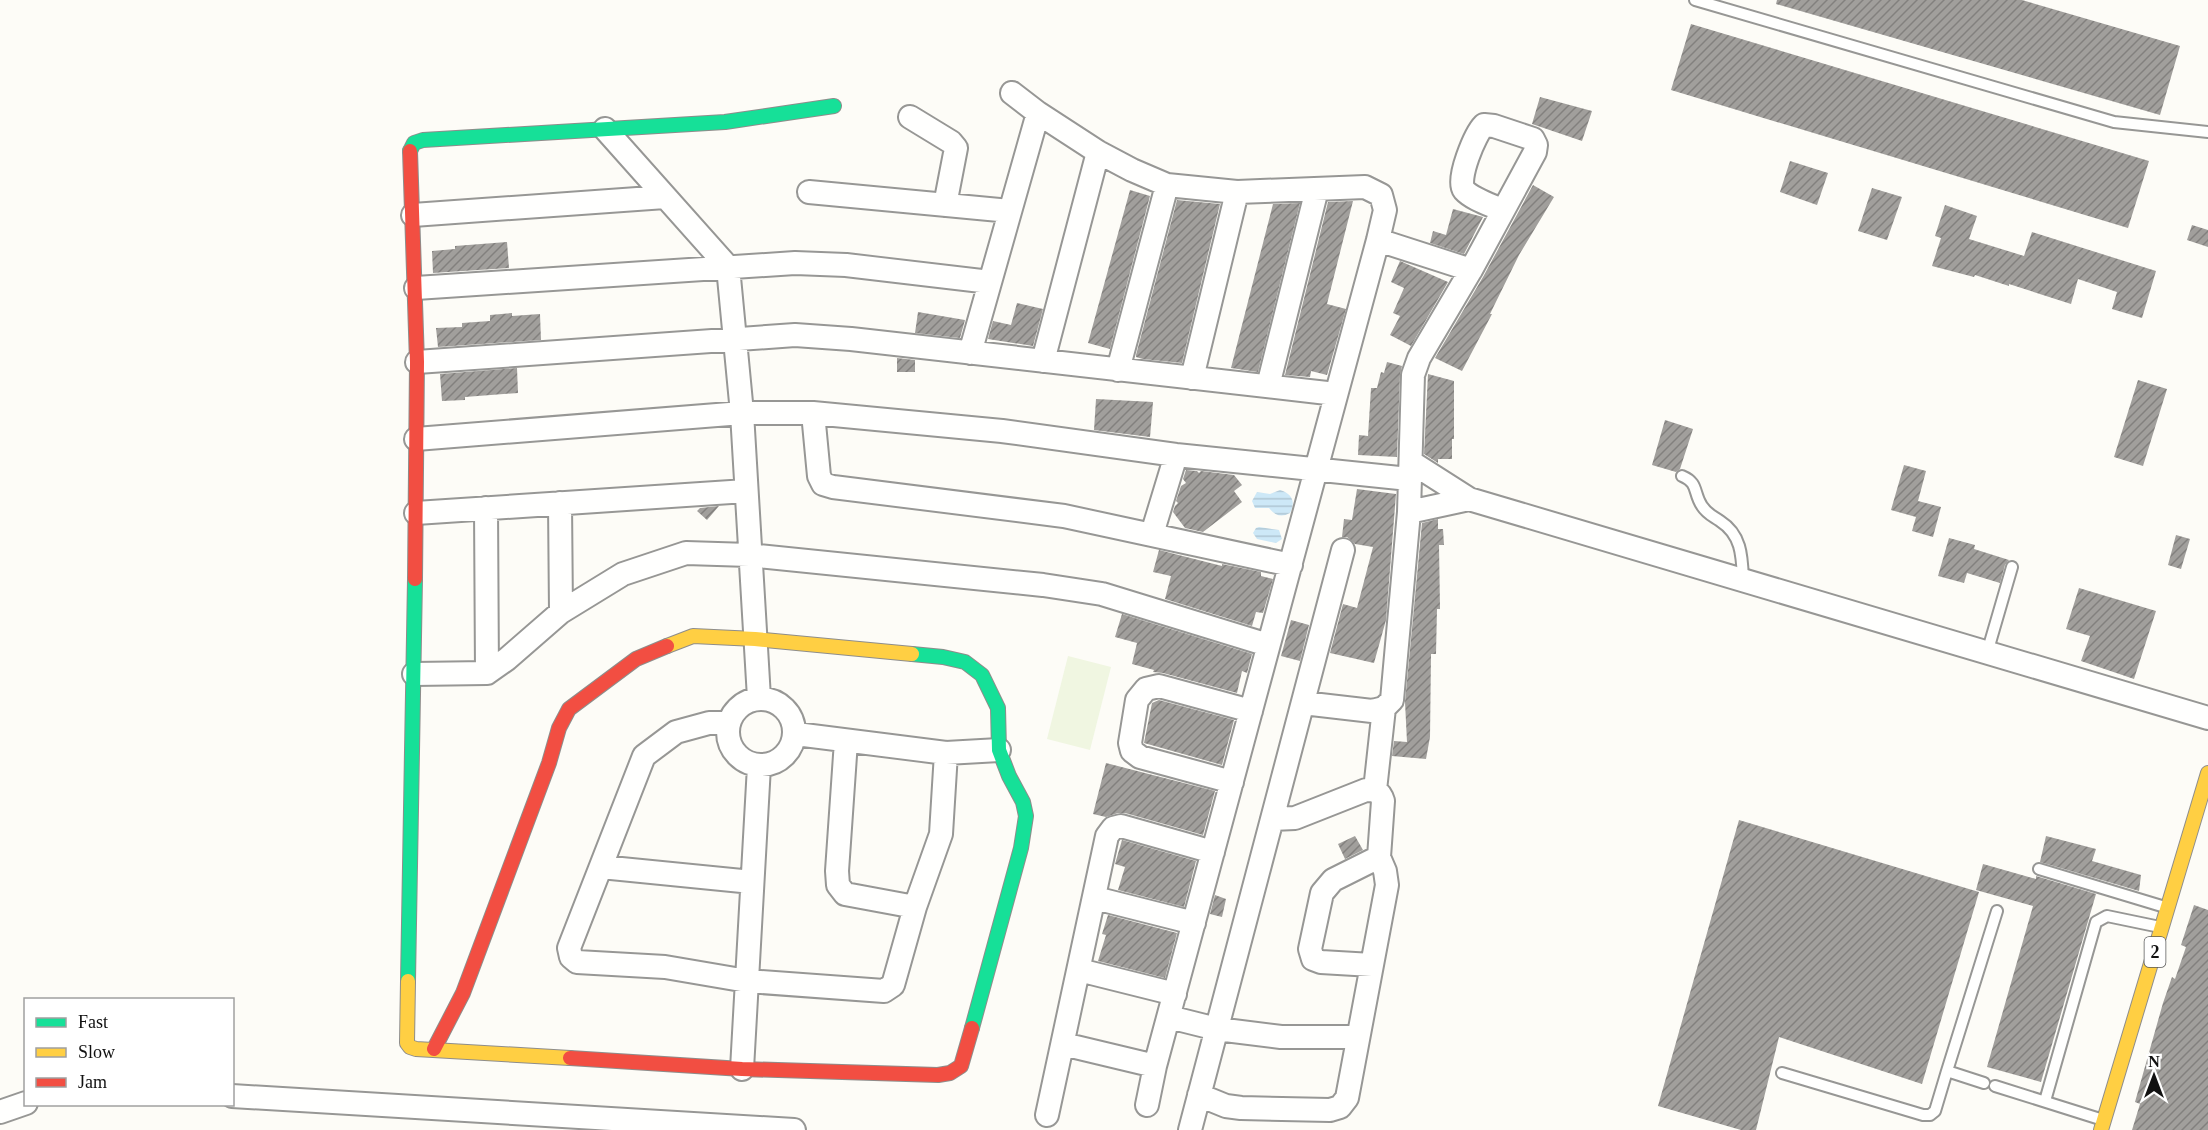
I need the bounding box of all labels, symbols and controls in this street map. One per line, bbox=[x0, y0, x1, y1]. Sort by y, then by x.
road number: 2 bbox=[2144, 937, 2166, 967]
legend bbox=[24, 998, 234, 1106]
text: Fast bbox=[78, 1012, 108, 1032]
text: Slow bbox=[78, 1042, 115, 1062]
north arrow bbox=[2124, 1046, 2184, 1106]
text: N bbox=[2148, 1053, 2160, 1070]
text: Jam bbox=[78, 1072, 107, 1092]

